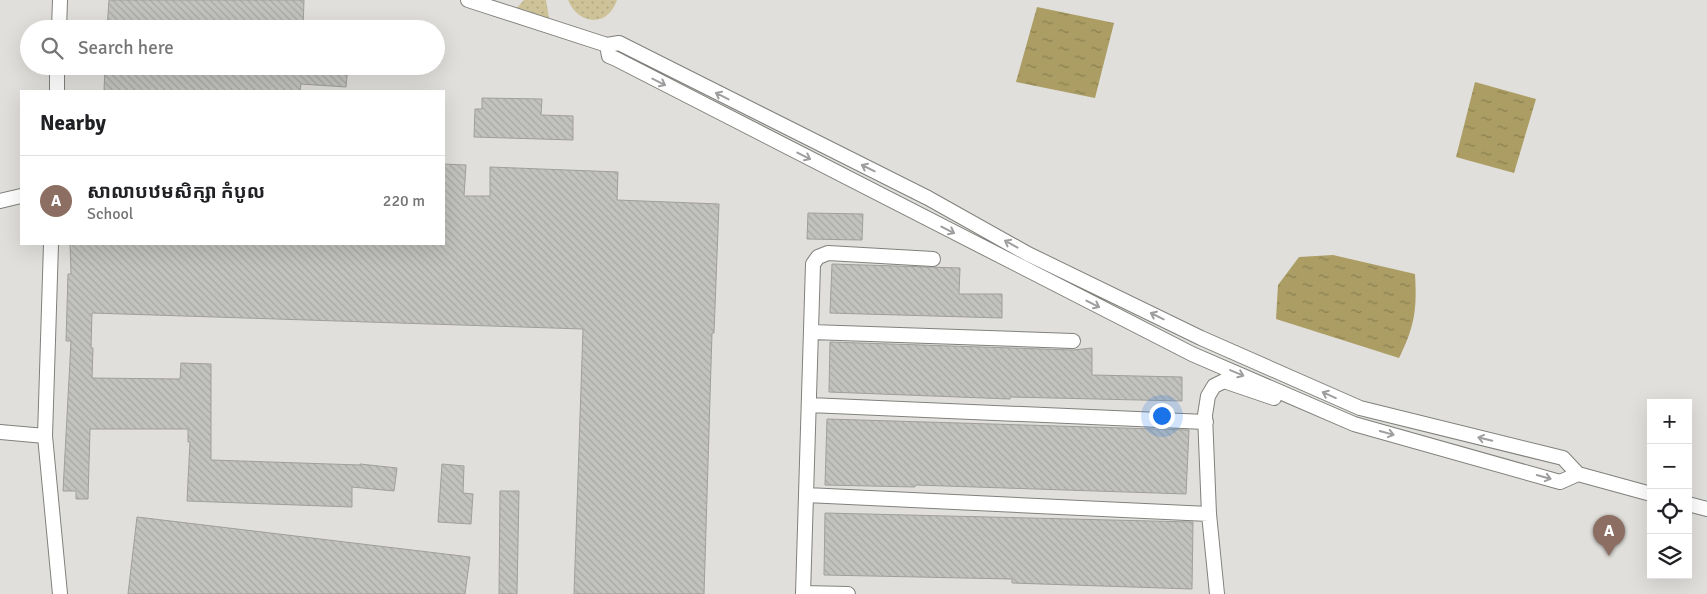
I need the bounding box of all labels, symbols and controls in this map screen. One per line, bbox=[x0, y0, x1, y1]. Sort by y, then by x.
search box bbox=[20, 20, 445, 75]
icon: search bbox=[38, 34, 66, 62]
text: Search here bbox=[78, 36, 174, 60]
one-way arrow bbox=[651, 78, 666, 87]
one-way arrow bbox=[715, 91, 730, 100]
text: Nearby bbox=[40, 110, 106, 136]
one-way arrow bbox=[796, 151, 811, 161]
one-way arrow bbox=[861, 163, 876, 172]
text: សាលាបឋមសិក្សា កំបូល bbox=[87, 180, 265, 204]
text: A bbox=[51, 191, 61, 211]
text: 220 m bbox=[383, 191, 425, 211]
text: School bbox=[87, 204, 133, 224]
one-way arrow bbox=[941, 225, 956, 235]
one-way arrow bbox=[1004, 239, 1019, 249]
one-way arrow bbox=[1085, 299, 1100, 309]
one-way arrow bbox=[1150, 311, 1165, 320]
one-way arrow bbox=[1229, 369, 1244, 379]
one-way arrow bbox=[1322, 389, 1337, 399]
map controls bbox=[1647, 399, 1692, 579]
button: + bbox=[1647, 399, 1692, 444]
your location bbox=[1149, 403, 1175, 429]
one-way arrow bbox=[1379, 429, 1395, 438]
one-way arrow bbox=[1478, 434, 1494, 443]
button: − bbox=[1647, 444, 1692, 489]
one-way arrow bbox=[1535, 473, 1551, 482]
button: locate bbox=[1647, 489, 1692, 534]
pin: A bbox=[1593, 515, 1625, 556]
button: layers bbox=[1647, 534, 1692, 579]

